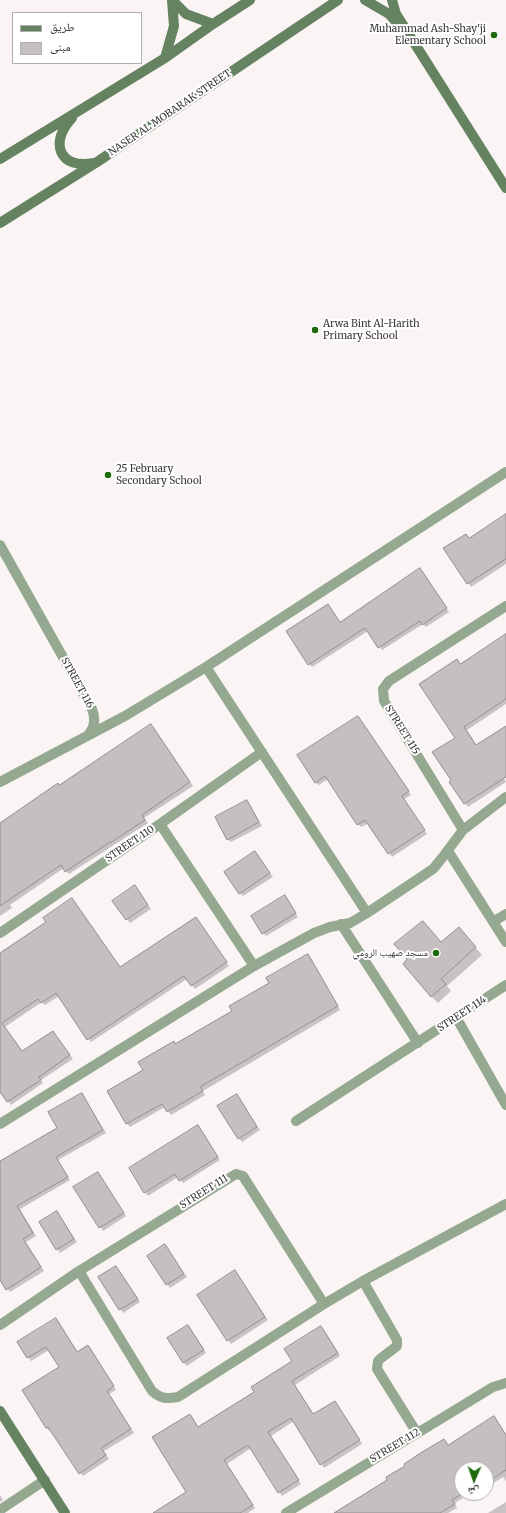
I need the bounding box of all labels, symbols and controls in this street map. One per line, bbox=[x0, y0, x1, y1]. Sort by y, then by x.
legend bbox=[12, 12, 142, 64]
text: طريق bbox=[50, 19, 75, 34]
place label: Muhammad Ash-Shay'ji Elementary School bbox=[369, 23, 486, 46]
marker: Muhammad Ash-Shay'ji Elementary School bbox=[489, 30, 499, 40]
text: مبنى bbox=[50, 39, 71, 54]
street label: NASER AL MOBARAK STREET bbox=[106, 67, 234, 159]
place label: Arwa Bint Al-Harith Primary School bbox=[323, 318, 420, 342]
marker: Arwa Bint Al-Harith Primary School bbox=[310, 325, 320, 335]
place label: 25 February Secondary School bbox=[116, 463, 202, 486]
marker: 25 February Secondary School bbox=[103, 470, 113, 480]
street label: STREET 116 bbox=[58, 656, 96, 710]
street label: STREET 115 bbox=[382, 703, 422, 757]
street label: STREET 110 bbox=[103, 823, 157, 865]
place label: مسجد صهيب الرومي bbox=[353, 947, 428, 959]
marker: مسجد صهيب الرومي bbox=[431, 948, 441, 958]
street label: STREET 114 bbox=[435, 994, 489, 1034]
street label: STREET 111 bbox=[178, 1172, 230, 1212]
street label: STREET 112 bbox=[368, 1426, 422, 1466]
north arrow bbox=[454, 1461, 494, 1501]
text: ش bbox=[468, 1485, 480, 1499]

